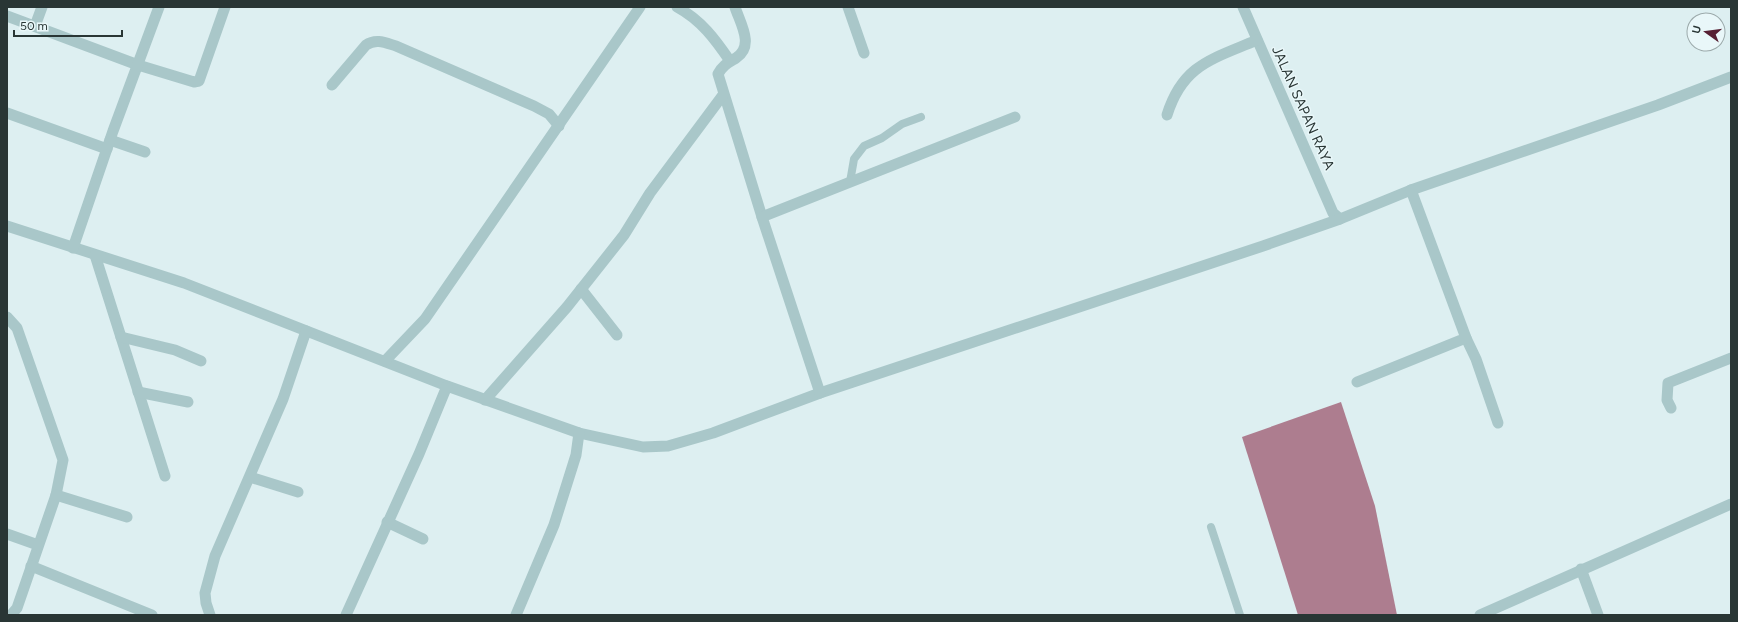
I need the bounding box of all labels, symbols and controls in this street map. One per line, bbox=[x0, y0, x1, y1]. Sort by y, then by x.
scale bar bbox=[14, 12, 122, 38]
north arrow bbox=[1686, 12, 1726, 52]
text: 50 m bbox=[20, 19, 48, 33]
text: U bbox=[1690, 24, 1704, 35]
street label: JALAN SAPAN RAYA bbox=[1268, 43, 1338, 173]

